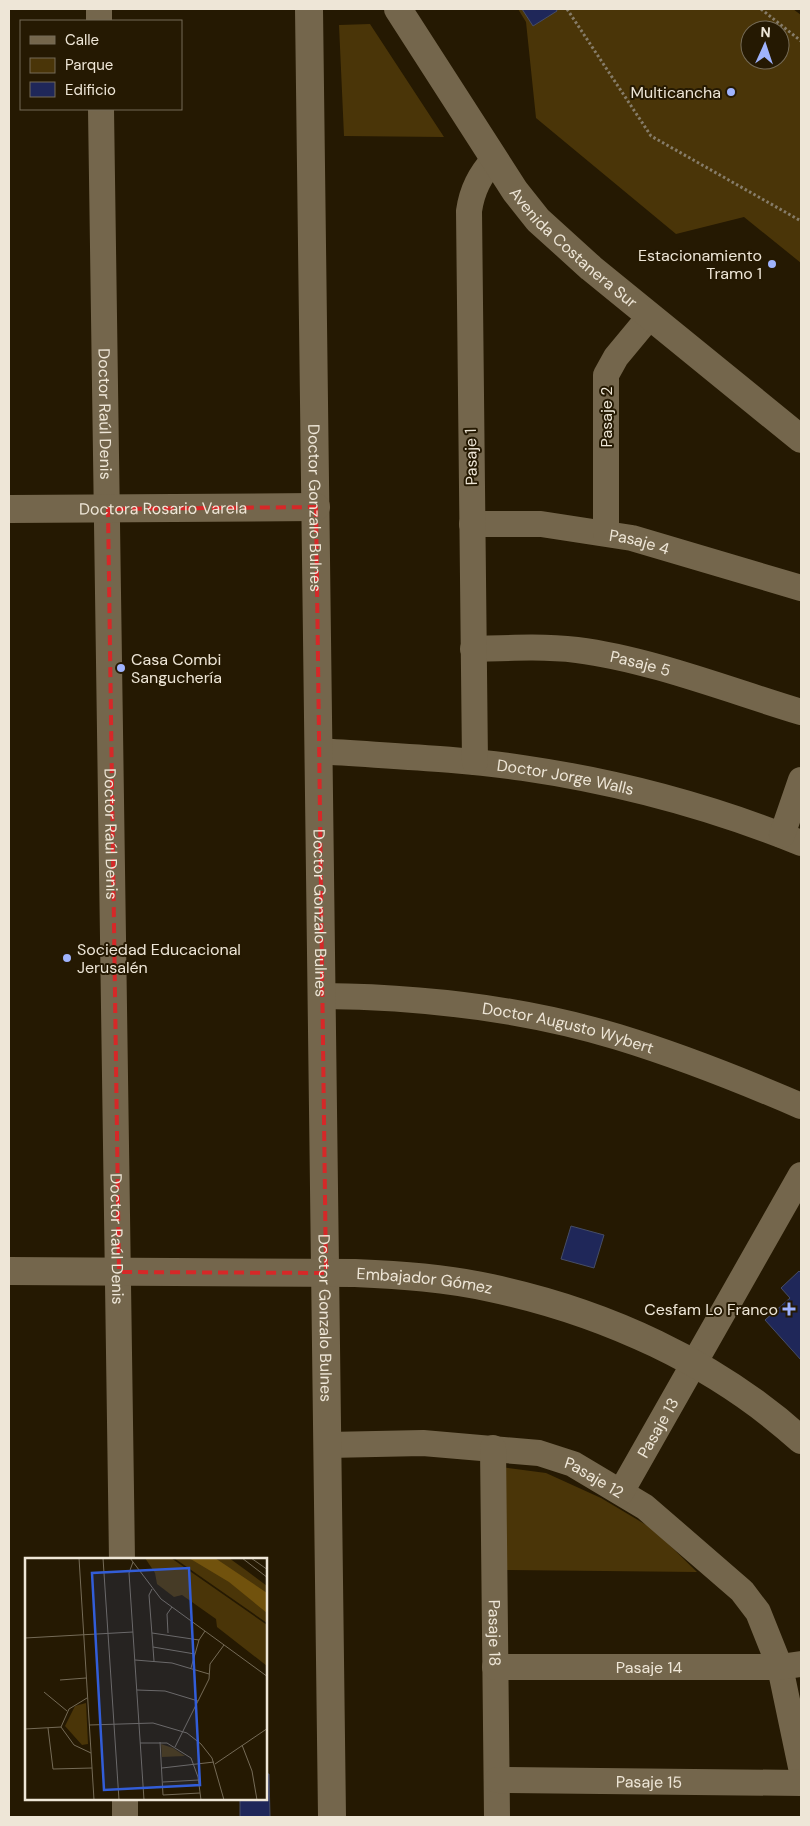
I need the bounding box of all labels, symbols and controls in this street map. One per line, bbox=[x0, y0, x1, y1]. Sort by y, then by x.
legend bbox=[20, 20, 182, 110]
north arrow bbox=[740, 20, 790, 70]
text: N bbox=[760, 23, 771, 41]
text: Calle bbox=[65, 30, 99, 50]
text: Parque bbox=[65, 55, 113, 75]
text: Edificio bbox=[65, 80, 116, 100]
place label: Multicancha bbox=[631, 82, 721, 103]
marker: Multicancha bbox=[725, 86, 737, 98]
street label: Avenida Costanera Sur bbox=[505, 183, 642, 312]
place label: Estacionamiento Tramo 1 bbox=[638, 245, 762, 284]
marker: Estacionamiento Tramo 1 bbox=[766, 258, 778, 270]
street label: Doctor Raúl Denis bbox=[94, 348, 117, 480]
street label: Pasaje 2 bbox=[596, 387, 617, 447]
street label: Doctor Gonzalo Bulnes bbox=[304, 424, 327, 592]
street label: Pasaje 1 bbox=[460, 429, 482, 485]
street label: Doctora Rosario Varela bbox=[79, 497, 247, 519]
street label: Pasaje 4 bbox=[608, 524, 672, 559]
street label: Pasaje 5 bbox=[608, 645, 673, 681]
place label: Casa Combi Sanguchería bbox=[131, 649, 222, 688]
marker: Casa Combi Sanguchería bbox=[115, 662, 127, 674]
street label: Doctor Jorge Walls bbox=[496, 754, 636, 800]
street label: Doctor Raúl Denis bbox=[100, 768, 123, 900]
street label: Doctor Gonzalo Bulnes bbox=[309, 829, 332, 997]
place label: Sociedad Educacional Jerusalén bbox=[77, 939, 241, 978]
marker: Sociedad Educacional Jerusalén bbox=[61, 952, 73, 964]
street label: Doctor Augusto Wybert bbox=[481, 997, 657, 1058]
street label: Doctor Raúl Denis bbox=[106, 1173, 129, 1305]
street label: Doctor Gonzalo Bulnes bbox=[314, 1234, 337, 1402]
street label: Embajador Gómez bbox=[356, 1263, 495, 1299]
place label: Cesfam Lo Franco bbox=[644, 1299, 778, 1320]
marker: Cesfam Lo Franco bbox=[782, 1302, 796, 1316]
street label: Pasaje 13 bbox=[632, 1394, 683, 1462]
street label: Pasaje 12 bbox=[562, 1452, 628, 1503]
inset map bbox=[25, 1558, 268, 1801]
street label: Pasaje 18 bbox=[484, 1600, 506, 1666]
street label: Pasaje 14 bbox=[616, 1657, 682, 1678]
street label: Pasaje 15 bbox=[616, 1771, 682, 1792]

